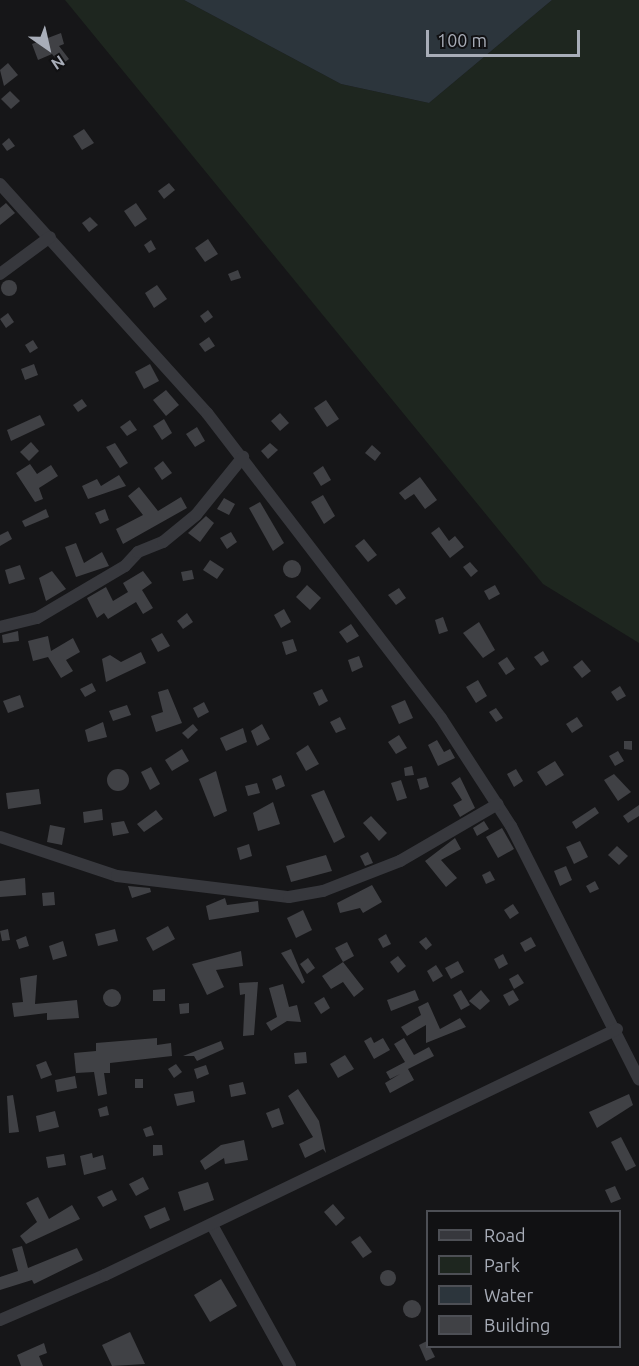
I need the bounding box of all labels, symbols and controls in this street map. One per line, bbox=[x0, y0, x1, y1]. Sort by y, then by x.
north arrow bbox=[18, 18, 78, 78]
scale bar bbox=[429, 18, 584, 56]
text: 100 m bbox=[437, 30, 487, 50]
text: N bbox=[48, 52, 68, 74]
legend bbox=[426, 1210, 621, 1348]
text: Road bbox=[484, 1225, 526, 1245]
text: Park bbox=[484, 1255, 520, 1275]
text: Water bbox=[484, 1285, 533, 1305]
text: Building bbox=[484, 1315, 550, 1335]

